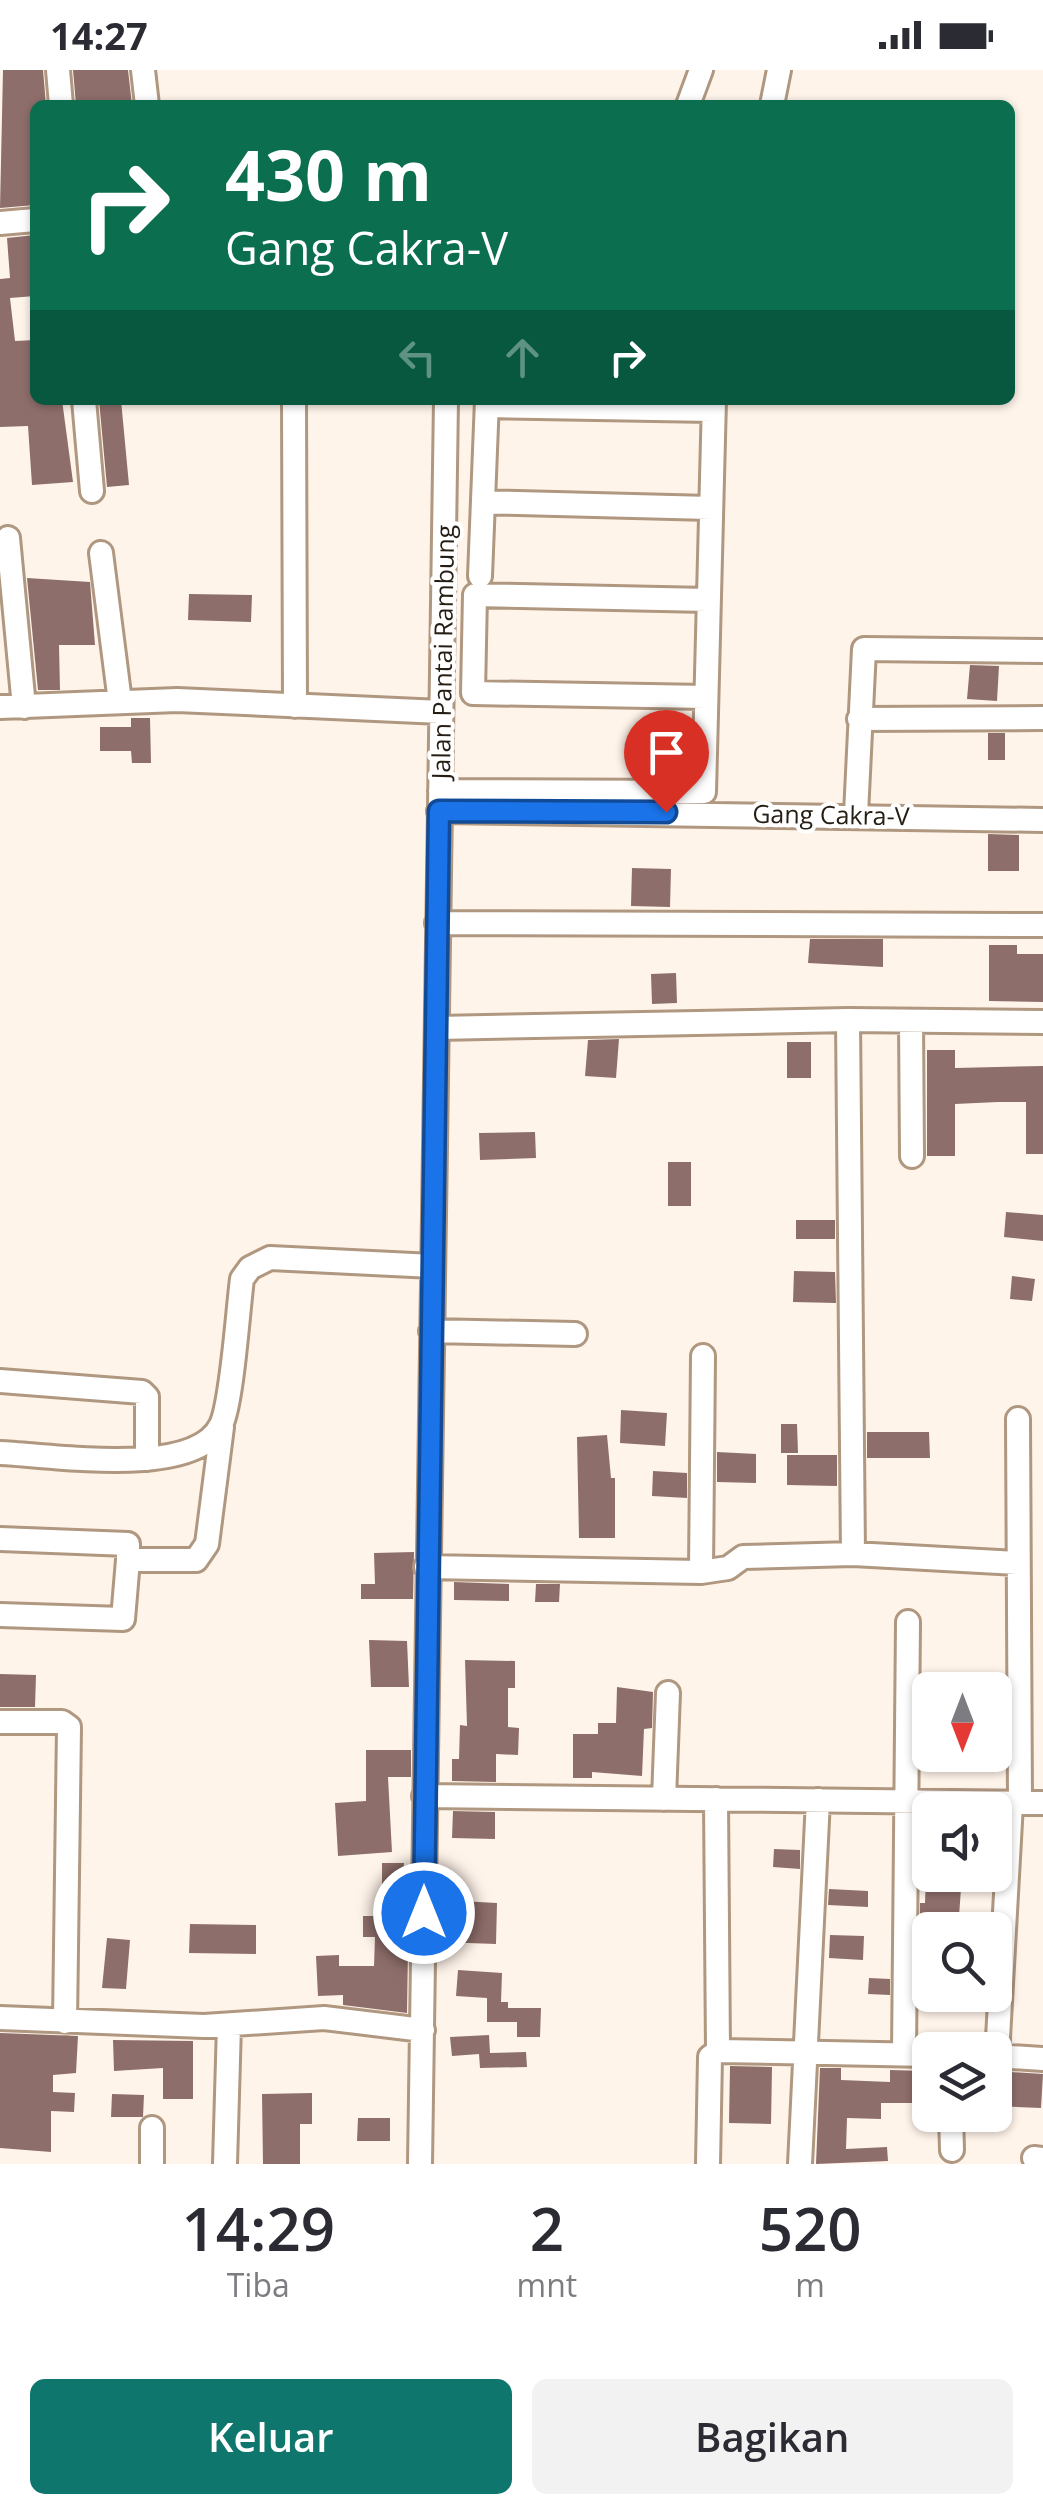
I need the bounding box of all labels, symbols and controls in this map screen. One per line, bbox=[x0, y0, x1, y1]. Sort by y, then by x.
text: 14:27 bbox=[50, 9, 148, 61]
text: 430 m bbox=[225, 126, 432, 222]
icon: right bbox=[60, 140, 190, 270]
text: Gang Cakra-V bbox=[225, 217, 508, 278]
icon: left bbox=[390, 330, 445, 385]
icon: ahead bbox=[495, 330, 550, 385]
icon: right bbox=[600, 330, 655, 385]
street label: Jalan Pantai Rambung bbox=[423, 524, 461, 782]
pin bbox=[624, 710, 709, 813]
icon: arrive bbox=[639, 725, 694, 780]
street label: Gang Cakra-V bbox=[752, 796, 910, 832]
north arrow bbox=[912, 1672, 1012, 1772]
map controls bbox=[912, 1672, 1012, 2132]
button: sound bbox=[912, 1792, 1012, 1892]
position arrow bbox=[372, 1861, 476, 1965]
button: search bbox=[912, 1912, 1012, 2012]
button: layers bbox=[912, 2032, 1012, 2132]
text: 14:29 bbox=[181, 2187, 335, 2269]
text: 2 bbox=[530, 2187, 564, 2269]
text: 520 bbox=[759, 2187, 862, 2269]
text: Tiba bbox=[227, 2263, 290, 2306]
text: mnt bbox=[517, 2263, 577, 2306]
text: m bbox=[795, 2263, 825, 2306]
button: Keluar bbox=[30, 2379, 512, 2494]
button: Bagikan bbox=[532, 2379, 1013, 2494]

